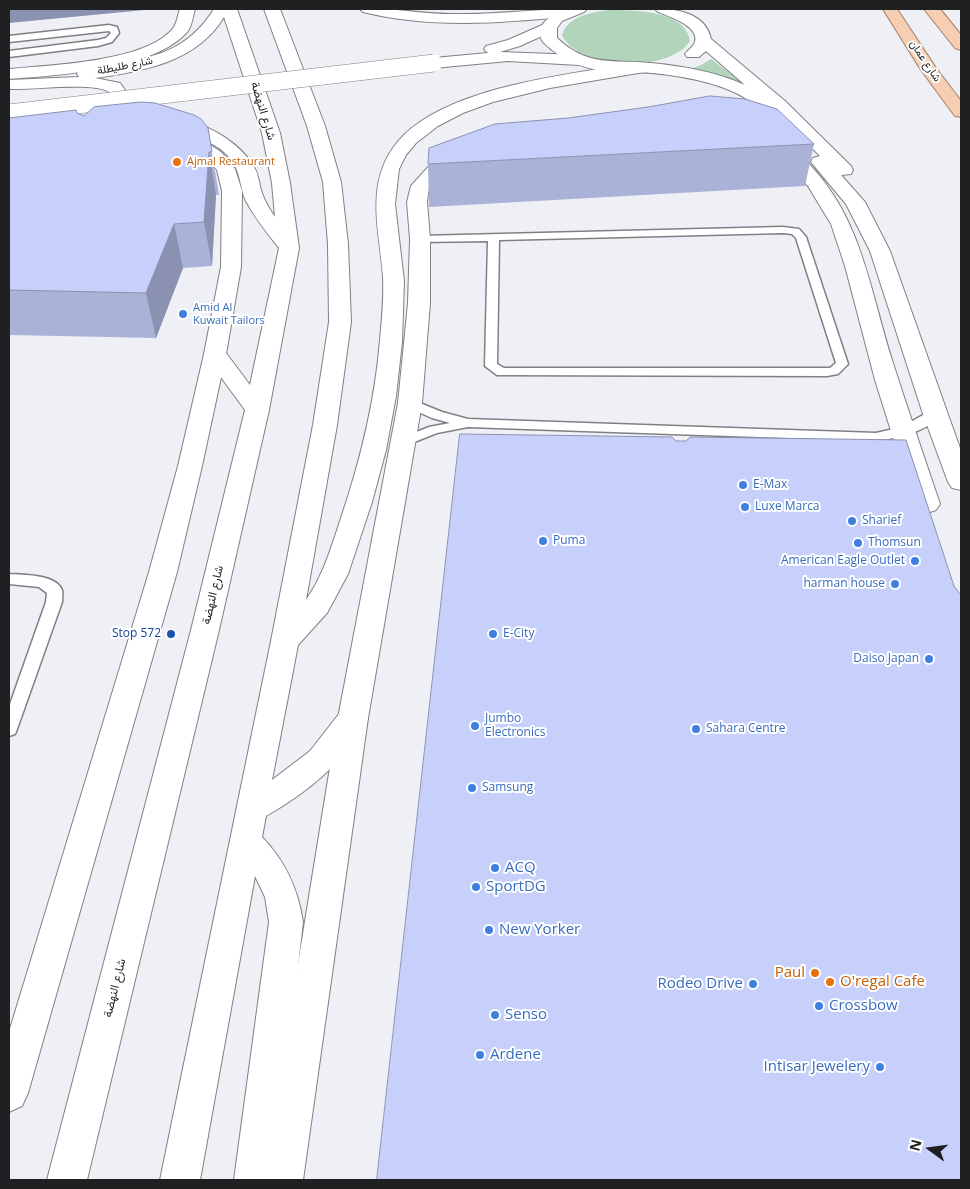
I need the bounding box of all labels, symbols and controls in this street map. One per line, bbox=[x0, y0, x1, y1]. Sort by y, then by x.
street label: شارع عمان bbox=[906, 38, 944, 84]
street label: شارع طليطلة bbox=[96, 54, 154, 78]
street label: شارع النهضة bbox=[247, 80, 279, 142]
place label: Ajmal Restaurant bbox=[187, 155, 275, 169]
marker: Ajmal Restaurant bbox=[171, 156, 183, 168]
place label: Amid Al Kuwait Tailors bbox=[193, 301, 265, 327]
marker: Amid Al Kuwait Tailors bbox=[177, 308, 189, 320]
place label: E-Max bbox=[753, 478, 787, 492]
marker: E-Max bbox=[737, 479, 749, 491]
place label: Luxe Marca bbox=[755, 500, 820, 514]
marker: Luxe Marca bbox=[739, 501, 751, 513]
place label: Sharief bbox=[862, 514, 901, 528]
marker: Sharief bbox=[846, 515, 858, 527]
place label: Puma bbox=[553, 534, 585, 548]
marker: Puma bbox=[537, 535, 549, 547]
place label: Thomsun bbox=[868, 536, 921, 550]
marker: Thomsun bbox=[852, 537, 864, 549]
place label: American Eagle Outlet bbox=[781, 554, 905, 568]
marker: American Eagle Outlet bbox=[909, 555, 921, 567]
street label: شارع النهضة bbox=[199, 564, 227, 626]
place label: harman house bbox=[803, 577, 885, 591]
marker: harman house bbox=[889, 578, 901, 590]
place label: Stop 572 bbox=[112, 627, 161, 641]
place label: E-City bbox=[503, 627, 534, 641]
marker: Stop 572 bbox=[165, 628, 177, 640]
marker: E-City bbox=[487, 628, 499, 640]
place label: Daiso Japan bbox=[853, 652, 919, 666]
marker: Daiso Japan bbox=[923, 653, 935, 665]
place label: Jumbo Electronics bbox=[485, 712, 545, 740]
marker: Jumbo Electronics bbox=[469, 720, 481, 732]
place label: Sahara Centre bbox=[706, 722, 786, 736]
marker: Sahara Centre bbox=[690, 723, 702, 735]
place label: Samsung bbox=[482, 781, 533, 795]
marker: Samsung bbox=[466, 782, 478, 794]
place label: ACQ bbox=[505, 859, 536, 877]
marker: ACQ bbox=[489, 862, 501, 874]
place label: SportDG bbox=[486, 878, 546, 896]
marker: SportDG bbox=[470, 881, 482, 893]
place label: New Yorker bbox=[499, 921, 580, 939]
marker: New Yorker bbox=[483, 924, 495, 936]
street label: شارع النهضة bbox=[101, 957, 129, 1019]
place label: Paul bbox=[775, 964, 805, 982]
marker: Paul bbox=[809, 967, 821, 979]
place label: O'regal Cafe bbox=[840, 973, 925, 991]
place label: Rodeo Drive bbox=[657, 975, 743, 993]
marker: O'regal Cafe bbox=[824, 976, 836, 988]
marker: Rodeo Drive bbox=[747, 978, 759, 990]
place label: Crossbow bbox=[829, 997, 898, 1015]
marker: Crossbow bbox=[813, 1000, 825, 1012]
place label: Senso bbox=[505, 1006, 547, 1024]
marker: Senso bbox=[489, 1009, 501, 1021]
place label: Ardene bbox=[490, 1046, 541, 1064]
marker: Ardene bbox=[474, 1049, 486, 1061]
place label: Intisar Jewelery bbox=[764, 1058, 870, 1076]
marker: Intisar Jewelery bbox=[874, 1061, 886, 1073]
north arrow bbox=[905, 1124, 955, 1174]
text: N bbox=[904, 1137, 926, 1153]

